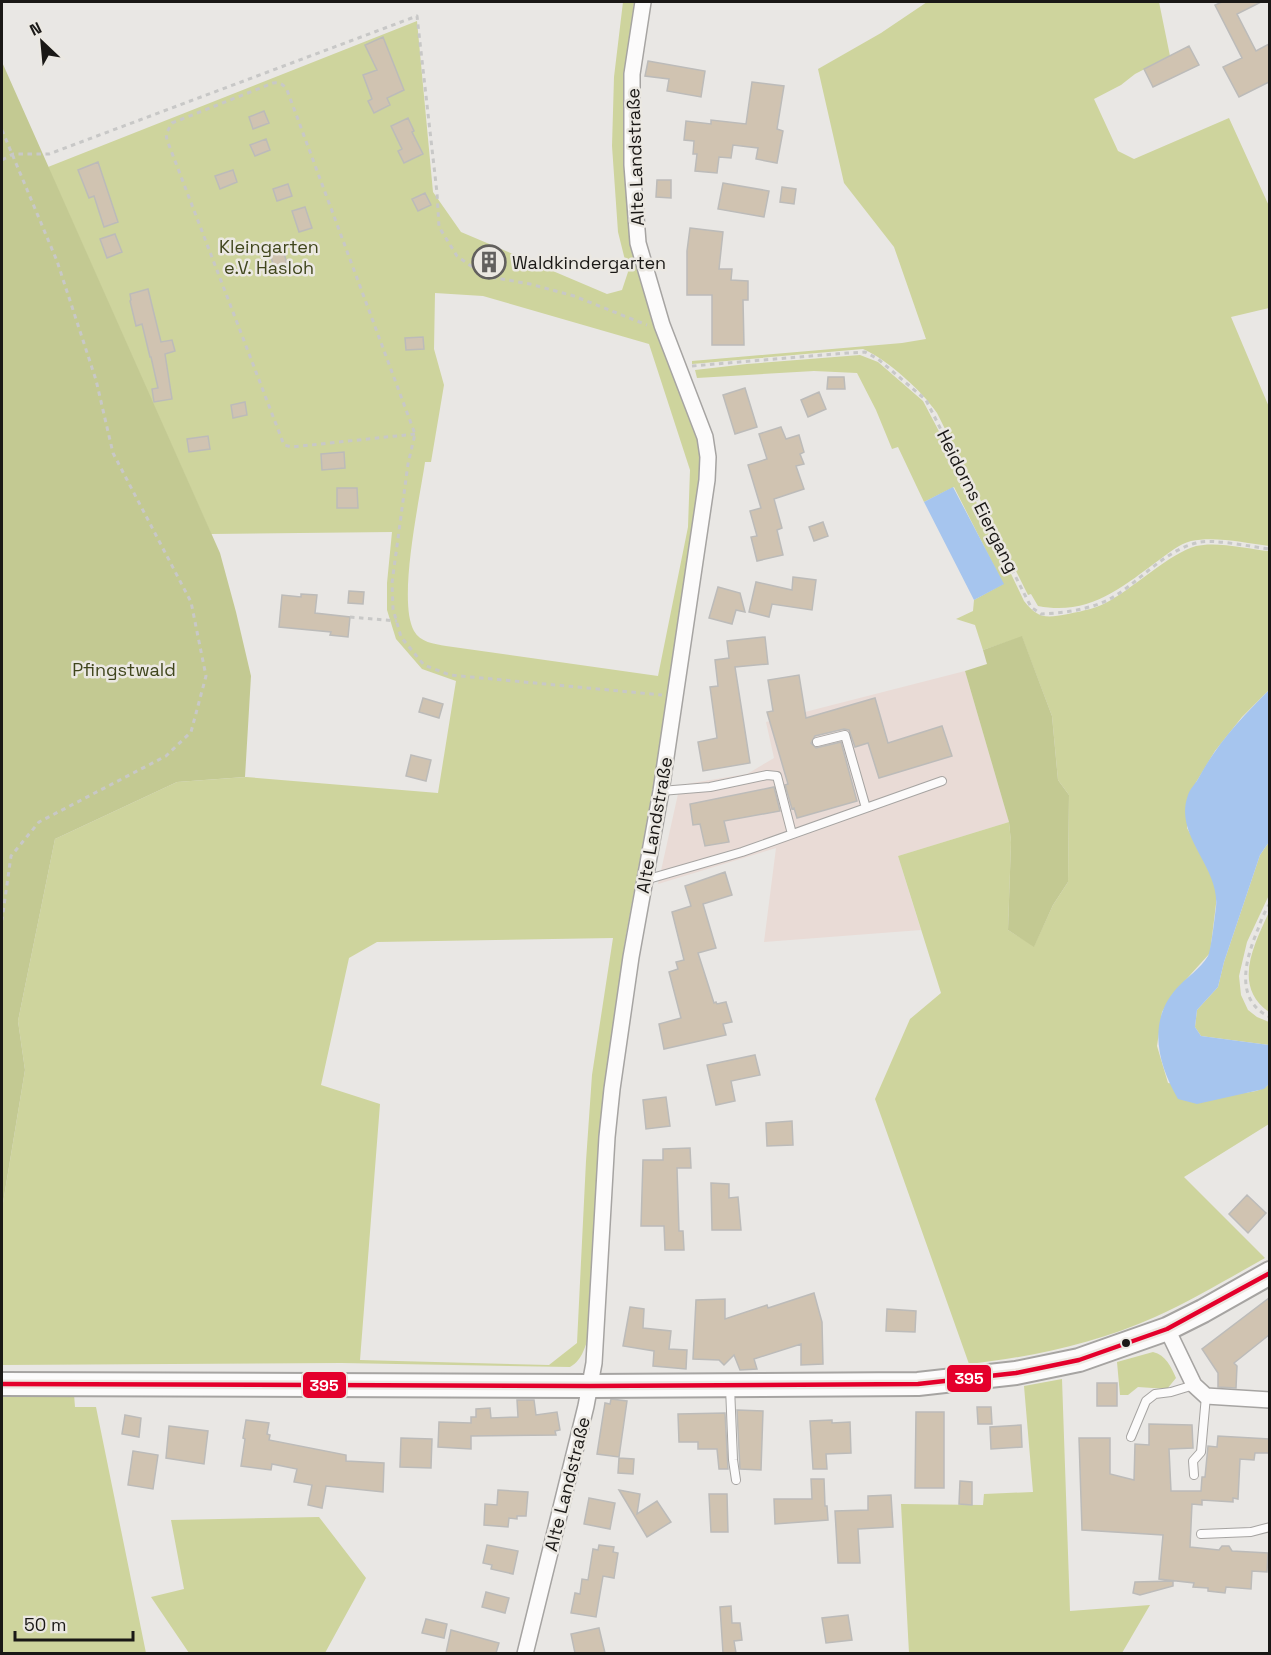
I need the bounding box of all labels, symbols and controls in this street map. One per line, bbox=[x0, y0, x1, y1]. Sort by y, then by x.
north arrow bbox=[12, 12, 72, 72]
text: N bbox=[26, 17, 45, 41]
street label: Alte Landstraße bbox=[621, 88, 649, 226]
park label: Kleingarten e.V. Hasloh bbox=[219, 235, 319, 279]
building icon: Waldkindergarten bbox=[471, 244, 507, 280]
place label: Waldkindergarten bbox=[512, 251, 666, 274]
street label: Heidorns Eiergang bbox=[932, 426, 1024, 576]
park label: Pfingstwald bbox=[72, 658, 176, 681]
street label: Alte Landstraße bbox=[631, 755, 677, 895]
unlabelled marker bbox=[1120, 1337, 1132, 1349]
line badge: 395 bbox=[946, 1364, 992, 1393]
text: 395 bbox=[954, 1368, 984, 1389]
line badge: 395 bbox=[302, 1371, 347, 1399]
text: 395 bbox=[309, 1375, 339, 1396]
street label: Alte Landstraße bbox=[539, 1414, 595, 1554]
scale bar bbox=[15, 1604, 134, 1642]
text: 50 m bbox=[24, 1613, 66, 1636]

